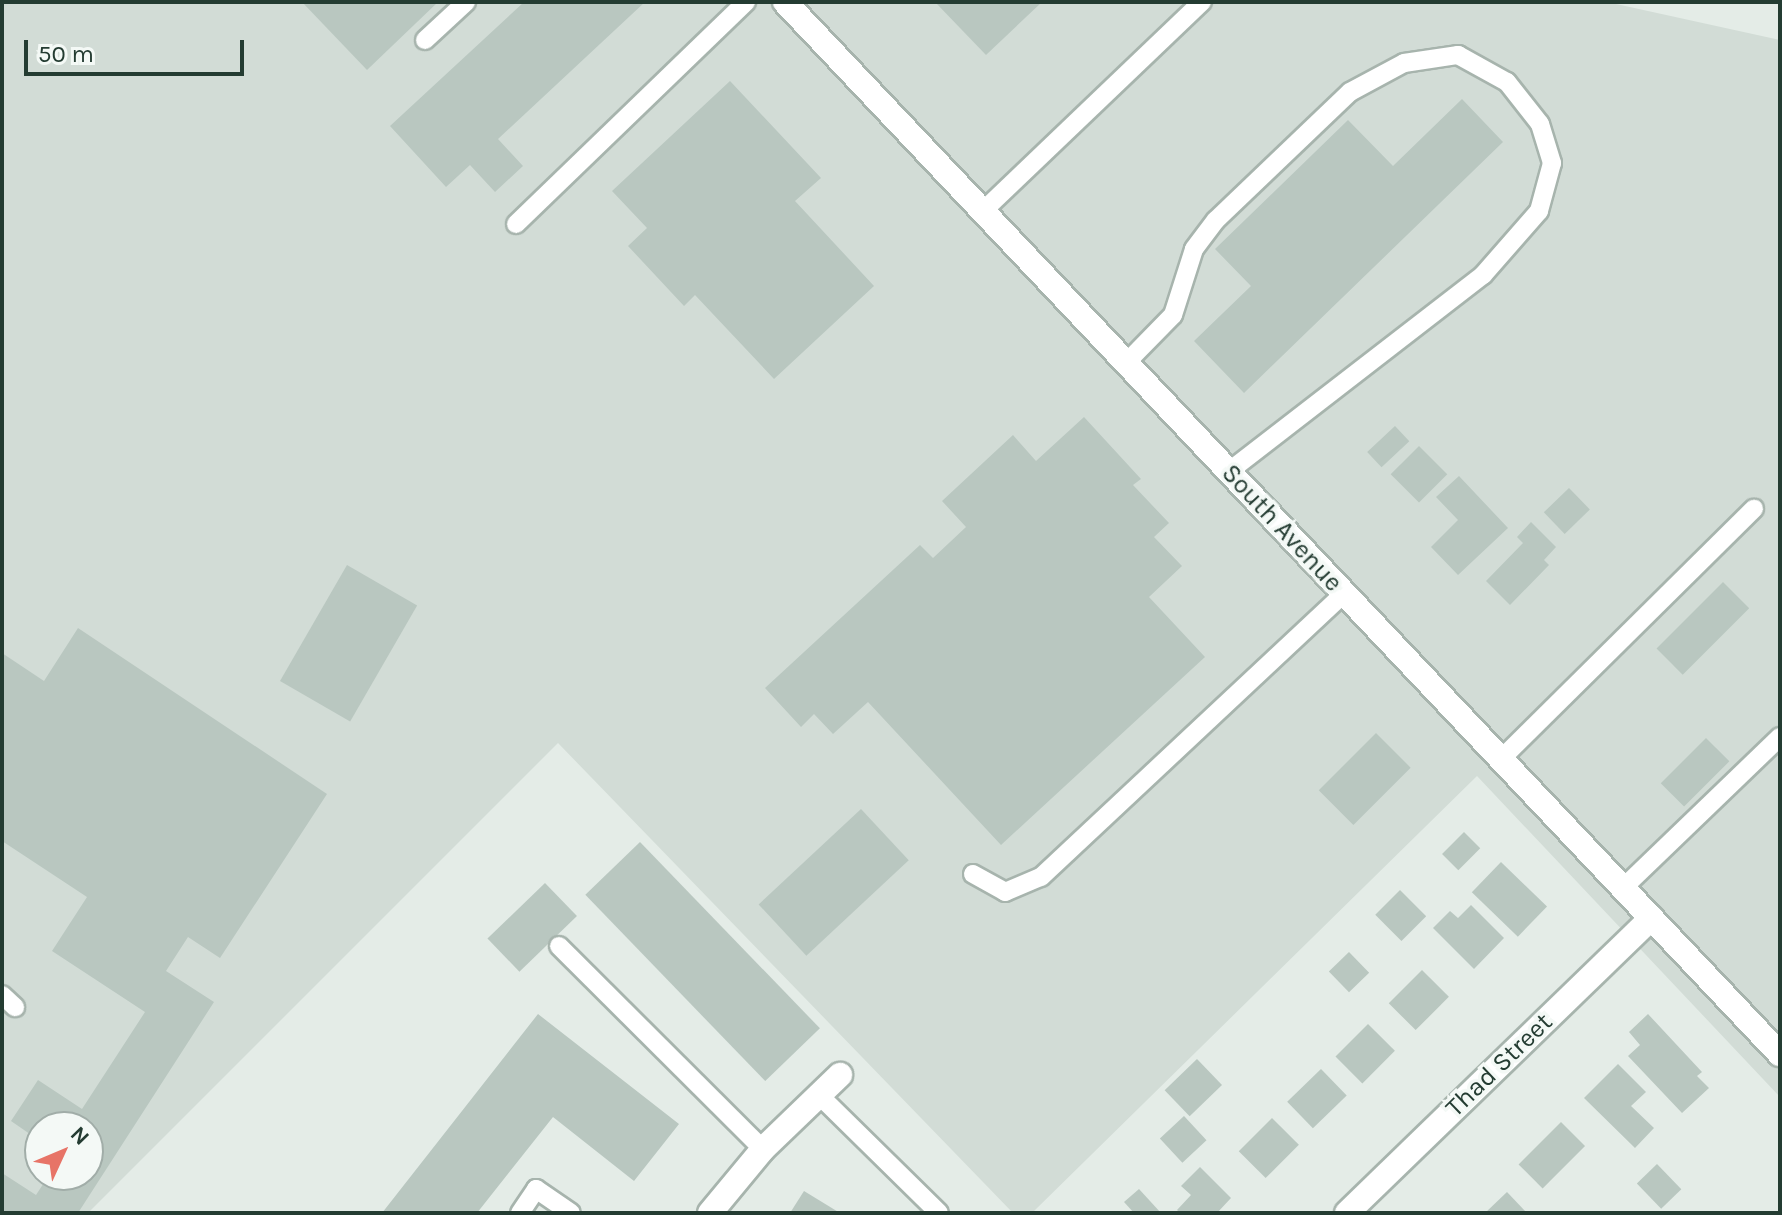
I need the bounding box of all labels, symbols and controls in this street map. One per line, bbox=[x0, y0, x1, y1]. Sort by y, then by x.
scale bar bbox=[28, 24, 248, 74]
text: 50 m bbox=[38, 40, 94, 68]
street label: South Avenue bbox=[1215, 458, 1349, 598]
street label: Thad Street bbox=[1439, 1007, 1559, 1123]
north arrow bbox=[24, 1111, 104, 1191]
text: N bbox=[65, 1121, 95, 1150]

